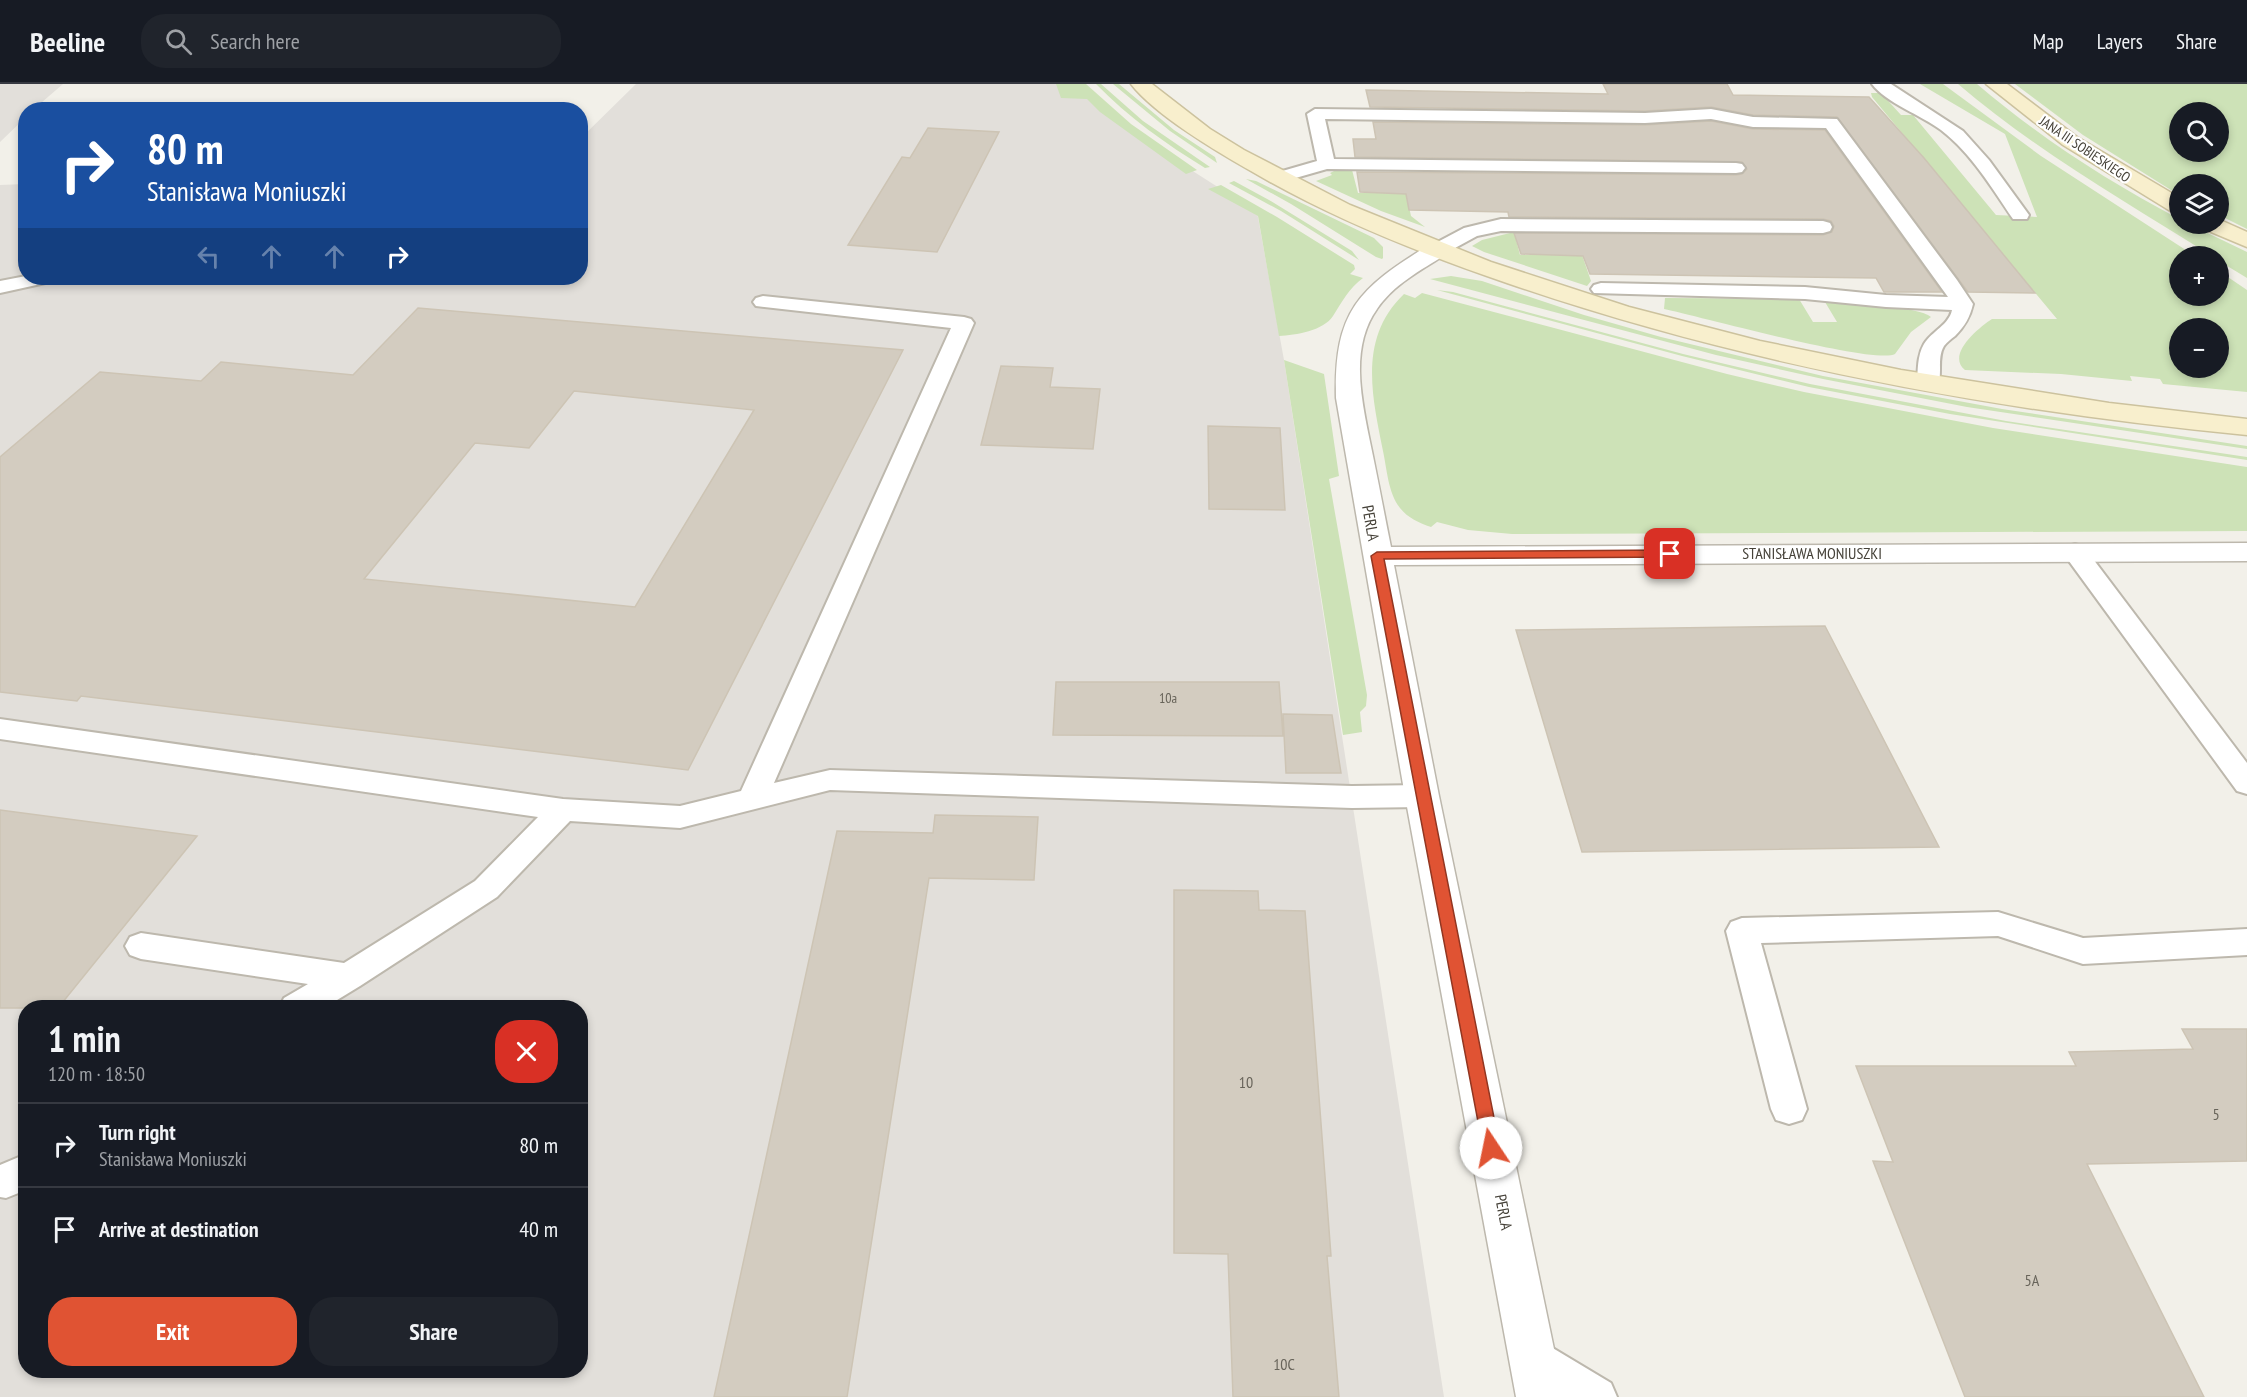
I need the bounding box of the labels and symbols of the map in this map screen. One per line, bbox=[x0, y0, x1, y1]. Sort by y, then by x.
street label: JANA III SOBIESKIEGO bbox=[2035, 111, 2134, 186]
street label: PERLA bbox=[1358, 503, 1384, 543]
pin bbox=[1644, 528, 1695, 579]
street label: STANISŁAWA MONIUSZKI bbox=[1742, 543, 1882, 563]
house number: 10a bbox=[1159, 689, 1177, 707]
house number: 10 bbox=[1239, 1072, 1253, 1092]
house number: 5 bbox=[2212, 1104, 2220, 1124]
position arrow bbox=[1459, 1116, 1523, 1180]
street label: PERLA bbox=[1491, 1192, 1517, 1232]
house number: 5A bbox=[2025, 1270, 2040, 1290]
house number: 10C bbox=[1273, 1354, 1295, 1374]

